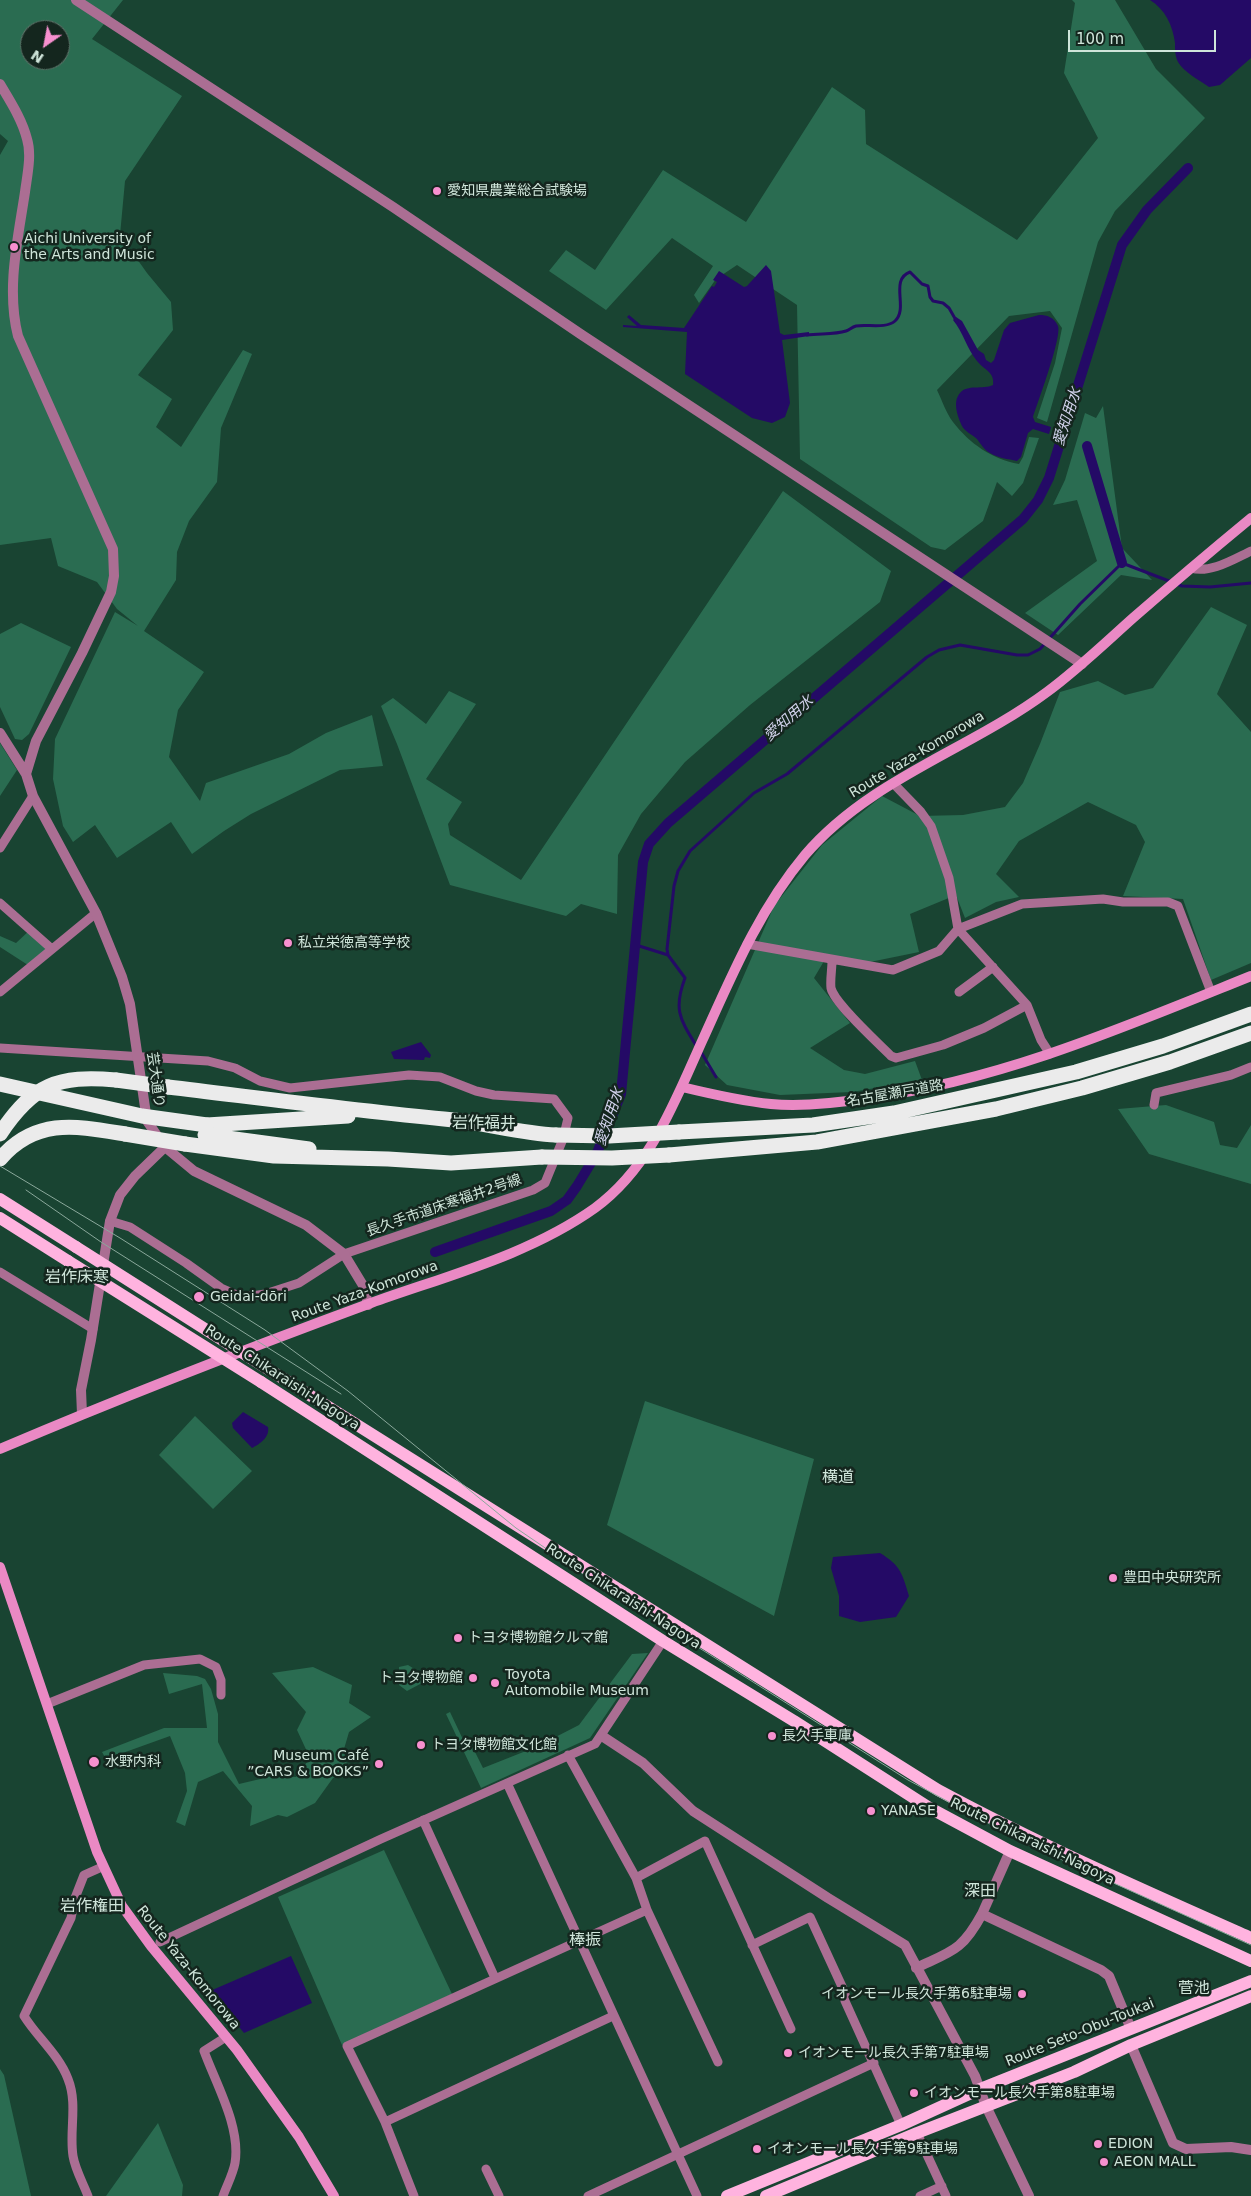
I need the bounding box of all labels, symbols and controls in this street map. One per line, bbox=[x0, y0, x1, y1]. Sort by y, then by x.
north arrow bbox=[20, 20, 70, 70]
scale bar bbox=[1071, 20, 1218, 52]
text: 100 m bbox=[1076, 30, 1124, 48]
text: N bbox=[28, 47, 47, 67]
place label: 愛知県農業総合試験場 bbox=[447, 183, 587, 199]
marker: 愛知県農業総合試験場 bbox=[431, 185, 443, 197]
place label: Aichi University of the Arts and Music bbox=[24, 231, 155, 264]
marker: Aichi University of the Arts and Music bbox=[8, 241, 20, 253]
water label: 愛知用水 bbox=[1050, 386, 1086, 448]
water label: 愛知用水 bbox=[760, 693, 818, 745]
street label: Route Yaza-Komorowa bbox=[846, 708, 988, 802]
place label: 私立栄徳高等学校 bbox=[298, 935, 410, 951]
marker: 私立栄徳高等学校 bbox=[282, 937, 294, 949]
street label: 芸大通り bbox=[143, 1051, 167, 1109]
street label: 名古屋瀬戸道路 bbox=[845, 1077, 945, 1111]
water label: 愛知用水 bbox=[592, 1086, 628, 1148]
district label: 岩作福井 bbox=[452, 1114, 516, 1134]
street label: 長久手市道床寒福井2号線 bbox=[364, 1172, 524, 1240]
street label: Route Yaza-Komorowa bbox=[290, 1258, 440, 1326]
district label: 岩作床寒 bbox=[45, 1268, 109, 1288]
place label: Geidai-dōri bbox=[210, 1289, 287, 1305]
marker: Geidai-dōri bbox=[192, 1290, 206, 1304]
street label: Route Chikaraishi-Nagoya bbox=[202, 1322, 362, 1434]
district label: 横道 bbox=[822, 1468, 854, 1488]
street label: Route Chikaraishi-Nagoya bbox=[543, 1541, 703, 1653]
place label: 豊田中央研究所 bbox=[1123, 1570, 1221, 1586]
marker: 豊田中央研究所 bbox=[1107, 1572, 1119, 1584]
place label: トヨタ博物館クルマ館 bbox=[468, 1630, 608, 1646]
marker: トヨタ博物館クルマ館 bbox=[452, 1632, 464, 1644]
place label: Toyota Automobile Museum bbox=[505, 1667, 649, 1700]
place label: トヨタ博物館 bbox=[379, 1670, 463, 1686]
marker: トヨタ博物館 bbox=[467, 1672, 479, 1684]
marker: Toyota Automobile Museum bbox=[489, 1677, 501, 1689]
place label: 長久手車庫 bbox=[782, 1728, 852, 1744]
marker: 長久手車庫 bbox=[766, 1730, 778, 1742]
place label: トヨタ博物館文化館 bbox=[431, 1737, 557, 1753]
marker: トヨタ博物館文化館 bbox=[415, 1739, 427, 1751]
place label: Museum Café ”CARS & BOOKS” bbox=[247, 1748, 369, 1780]
place label: 水野内科 bbox=[105, 1754, 161, 1770]
marker: 水野内科 bbox=[87, 1755, 101, 1769]
marker: Museum Café ”CARS & BOOKS” bbox=[373, 1758, 385, 1770]
street label: Route Chikaraishi-Nagoya bbox=[947, 1795, 1117, 1889]
place label: YANASE bbox=[881, 1803, 936, 1819]
marker: YANASE bbox=[865, 1805, 877, 1817]
district label: 深田 bbox=[964, 1882, 996, 1902]
district label: 岩作権田 bbox=[60, 1897, 124, 1917]
street label: Route Yaza-Komorowa bbox=[133, 1903, 243, 2033]
district label: 棒振 bbox=[569, 1931, 601, 1951]
district label: 菅池 bbox=[1178, 1979, 1210, 1999]
place label: イオンモール長久手第6駐車場 bbox=[821, 1986, 1012, 2002]
marker: イオンモール長久手第6駐車場 bbox=[1016, 1988, 1028, 2000]
street label: Route Seto-Obu-Toukai bbox=[1003, 1995, 1157, 2071]
place label: イオンモール長久手第7駐車場 bbox=[798, 2045, 989, 2061]
marker: イオンモール長久手第7駐車場 bbox=[782, 2047, 794, 2059]
place label: イオンモール長久手第8駐車場 bbox=[924, 2085, 1115, 2101]
marker: イオンモール長久手第8駐車場 bbox=[908, 2087, 920, 2099]
place label: EDION bbox=[1108, 2136, 1153, 2152]
marker: EDION bbox=[1092, 2138, 1104, 2150]
place label: イオンモール長久手第9駐車場 bbox=[767, 2141, 958, 2157]
marker: イオンモール長久手第9駐車場 bbox=[751, 2143, 763, 2155]
place label: AEON MALL bbox=[1114, 2154, 1196, 2170]
marker: AEON MALL bbox=[1098, 2156, 1110, 2168]

